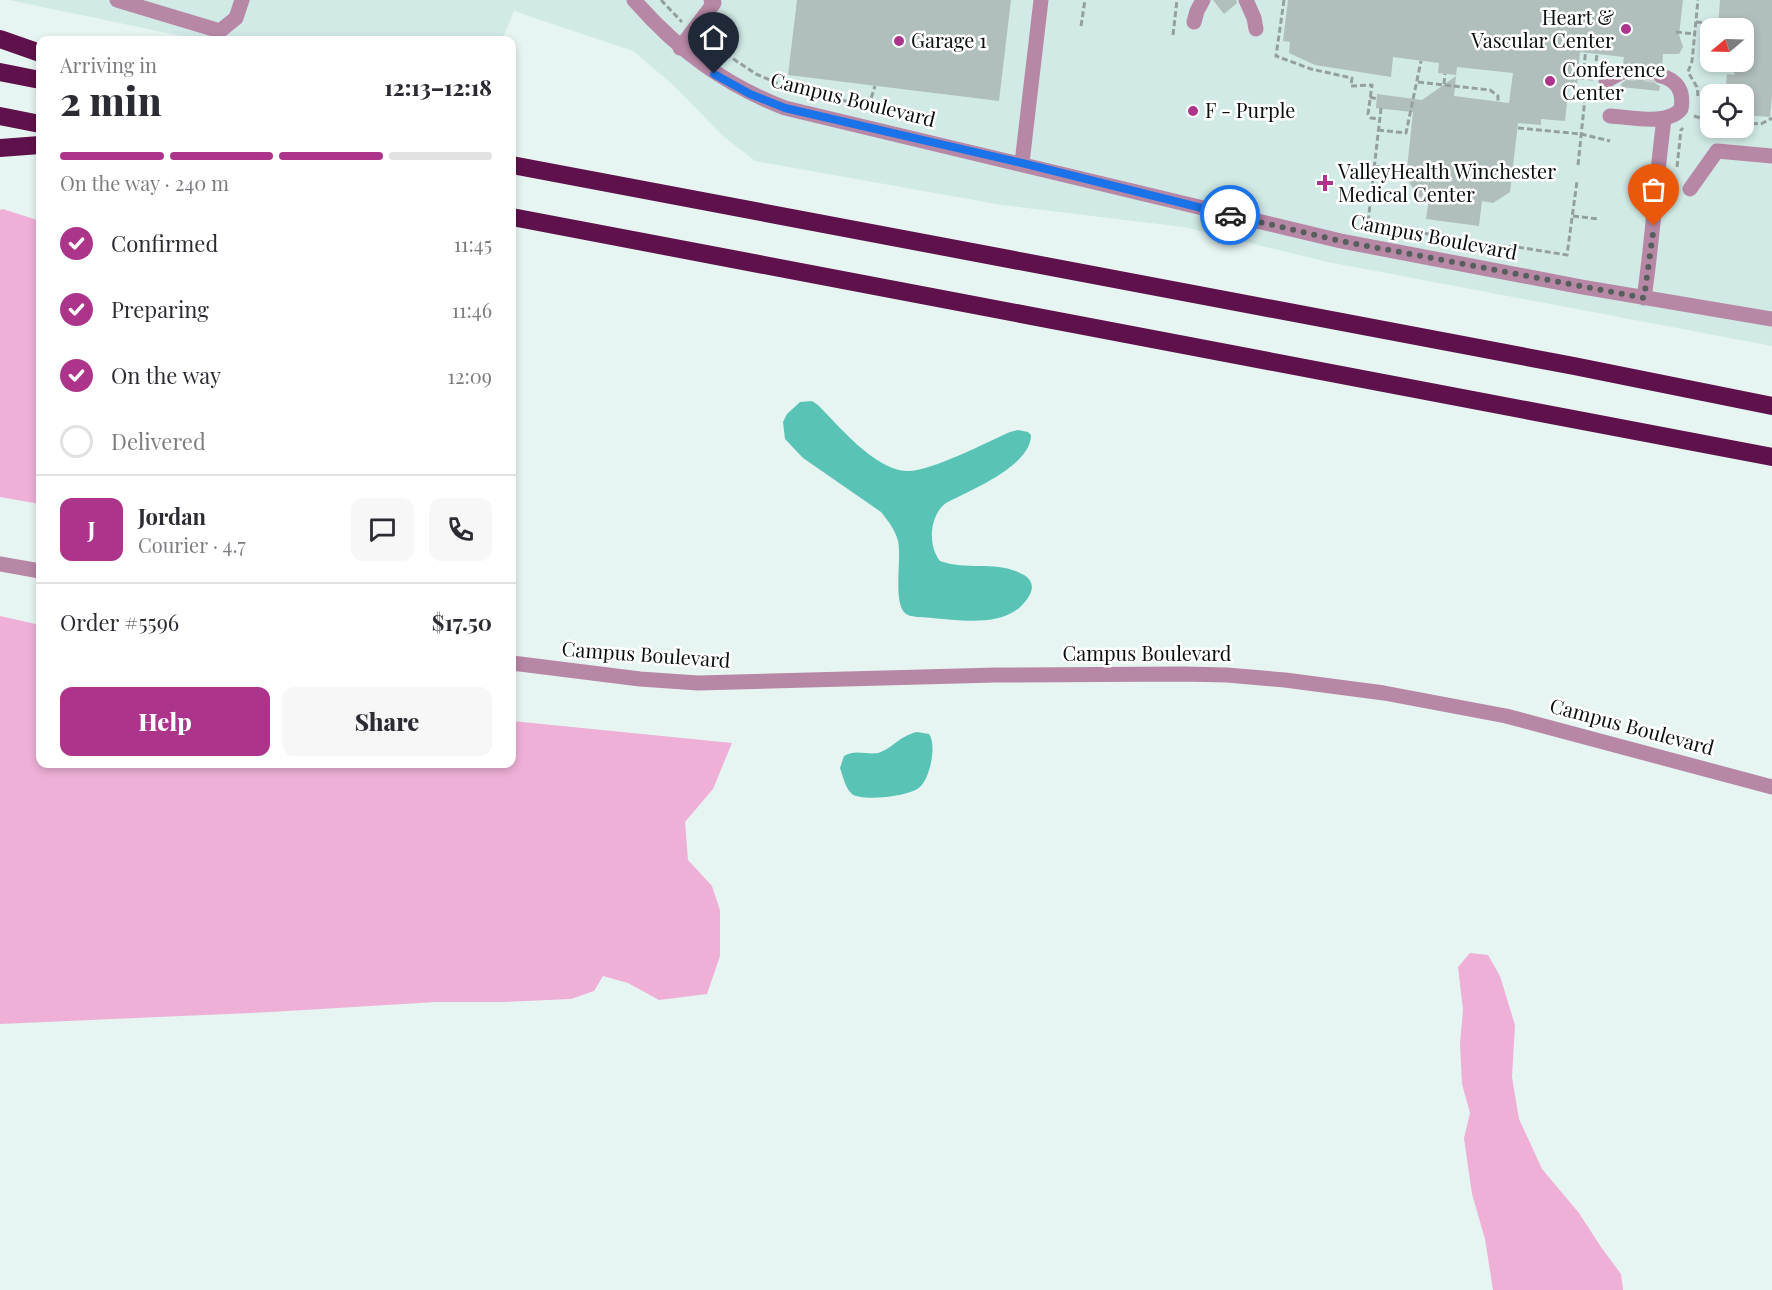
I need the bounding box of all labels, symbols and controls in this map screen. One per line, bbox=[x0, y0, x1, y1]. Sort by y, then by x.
place label: Heart & Vascular Center bbox=[1470, 3, 1614, 53]
pin bbox=[688, 12, 739, 74]
north arrow bbox=[1700, 18, 1754, 72]
map controls bbox=[1700, 18, 1754, 138]
icon: home bbox=[697, 21, 730, 54]
marker: Heart & Vascular Center bbox=[1619, 22, 1633, 36]
place label: Garage 1 bbox=[911, 26, 987, 53]
marker: Garage 1 bbox=[892, 34, 906, 48]
text: Arriving in bbox=[60, 51, 157, 78]
place label: Conference Center bbox=[1562, 55, 1665, 105]
street label: Campus Boulevard bbox=[768, 65, 939, 132]
text: 12:13–12:18 bbox=[384, 72, 492, 102]
text: 2 min bbox=[60, 74, 162, 126]
marker: Conference Center bbox=[1543, 74, 1557, 88]
button: locate bbox=[1700, 84, 1754, 138]
place label: F - Purple bbox=[1205, 96, 1295, 123]
marker: F - Purple bbox=[1186, 104, 1200, 118]
place label: ValleyHealth Winchester Medical Center bbox=[1337, 157, 1556, 207]
pin bbox=[1628, 164, 1679, 226]
text: On the way · 240 m bbox=[60, 169, 229, 196]
icon: bag bbox=[1637, 173, 1670, 206]
marker: ValleyHealth Winchester Medical Center bbox=[1316, 174, 1334, 192]
courier bbox=[1200, 185, 1260, 245]
icon: car bbox=[1214, 199, 1247, 232]
street label: Campus Boulevard bbox=[1349, 206, 1520, 265]
icon: check bbox=[60, 227, 93, 260]
text: Confirmed bbox=[111, 228, 218, 258]
text: 11:45 bbox=[454, 230, 492, 257]
icon: check bbox=[60, 293, 93, 326]
text: Preparing bbox=[111, 294, 209, 324]
text: 11:46 bbox=[452, 296, 492, 323]
icon: check bbox=[60, 359, 93, 392]
text: On the way bbox=[111, 360, 221, 390]
text: 12:09 bbox=[448, 362, 492, 389]
text: Delivered bbox=[111, 426, 206, 456]
button: chat bbox=[351, 498, 414, 561]
button: phone bbox=[429, 498, 492, 561]
text: Jordan bbox=[138, 501, 206, 531]
text: J bbox=[87, 514, 96, 544]
text: Courier · 4.7 bbox=[138, 531, 246, 558]
text: Order #5596 bbox=[60, 607, 179, 637]
text: $17.50 bbox=[432, 607, 492, 637]
street label: Campus Boulevard bbox=[561, 634, 732, 673]
street label: Campus Boulevard bbox=[1063, 639, 1232, 666]
button: Help bbox=[60, 687, 270, 756]
button: Share bbox=[282, 687, 492, 756]
street label: Campus Boulevard bbox=[1547, 691, 1718, 761]

